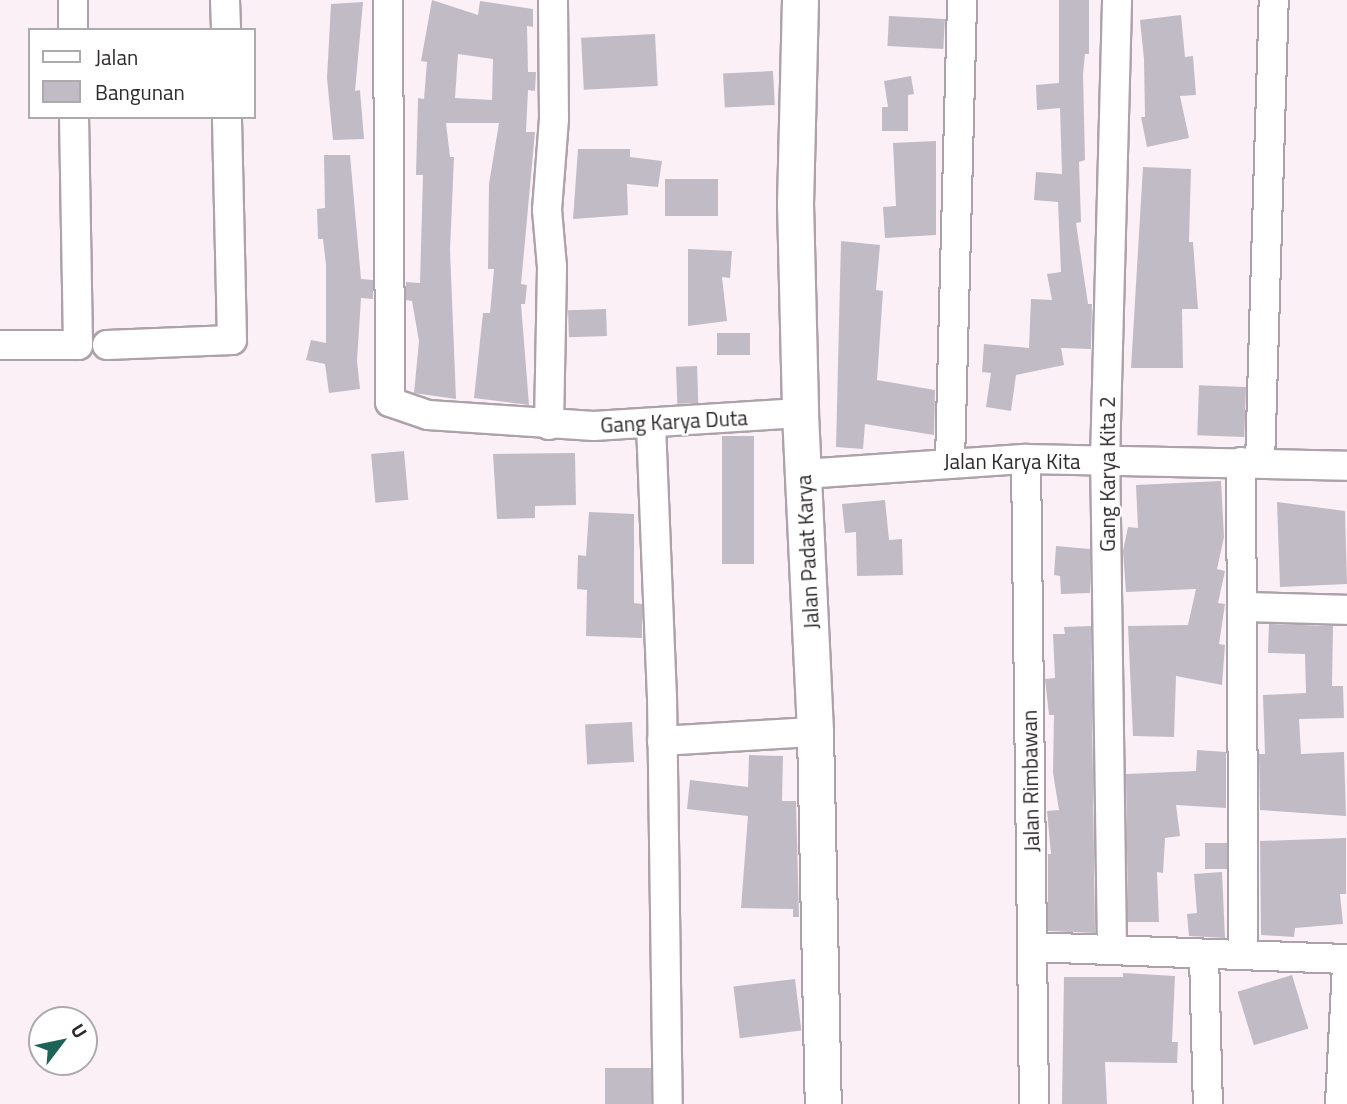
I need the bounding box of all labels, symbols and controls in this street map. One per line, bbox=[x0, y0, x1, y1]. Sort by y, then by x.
legend bbox=[28, 28, 256, 119]
text: Jalan bbox=[95, 41, 138, 73]
text: Bangunan bbox=[95, 76, 185, 108]
street label: Gang Karya Kita 2 bbox=[1094, 396, 1120, 552]
street label: Gang Karya Duta bbox=[600, 405, 748, 437]
street label: Jalan Karya Kita bbox=[943, 448, 1081, 474]
street label: Jalan Padat Karya bbox=[790, 474, 824, 630]
street label: Jalan Rimbawan bbox=[1016, 710, 1044, 852]
north arrow bbox=[28, 1006, 98, 1076]
text: U bbox=[64, 1018, 95, 1044]

